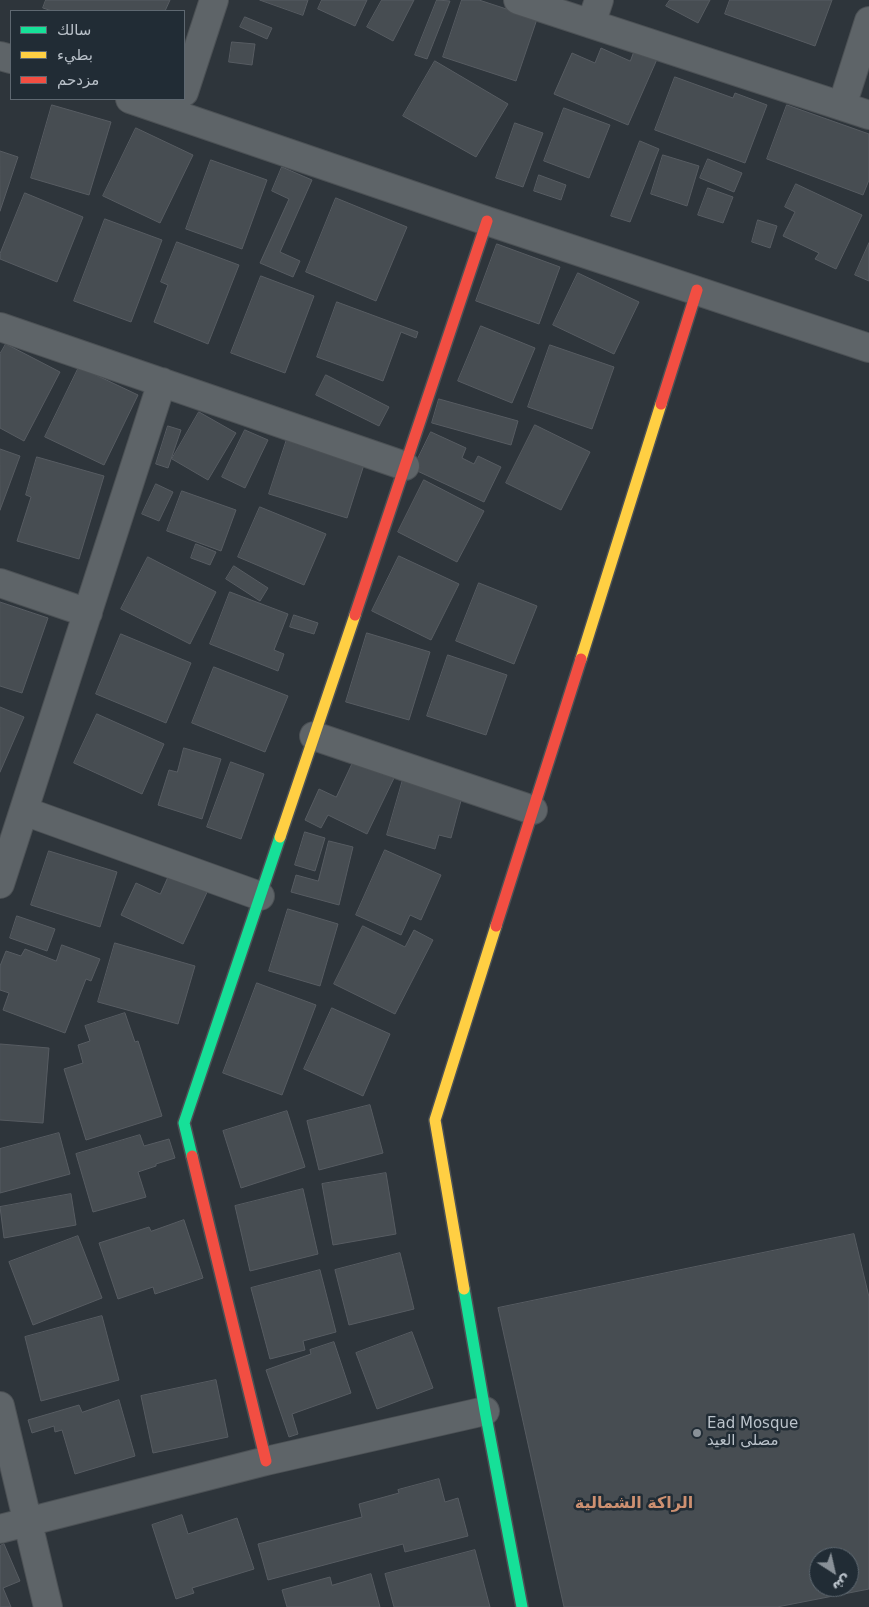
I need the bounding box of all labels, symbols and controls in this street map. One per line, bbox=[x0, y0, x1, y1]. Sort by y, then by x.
legend bbox=[10, 10, 185, 100]
text: سالك bbox=[57, 21, 91, 39]
text: بطيء bbox=[57, 46, 93, 64]
text: مزدحم bbox=[57, 71, 99, 89]
place label: Ead Mosque مصلى العيد bbox=[707, 1415, 798, 1450]
marker: Ead Mosque مصلى العيد bbox=[691, 1427, 703, 1439]
district label: الراكة الشمالية bbox=[575, 1494, 693, 1514]
north arrow bbox=[809, 1547, 859, 1597]
text: ش bbox=[830, 1571, 855, 1596]

